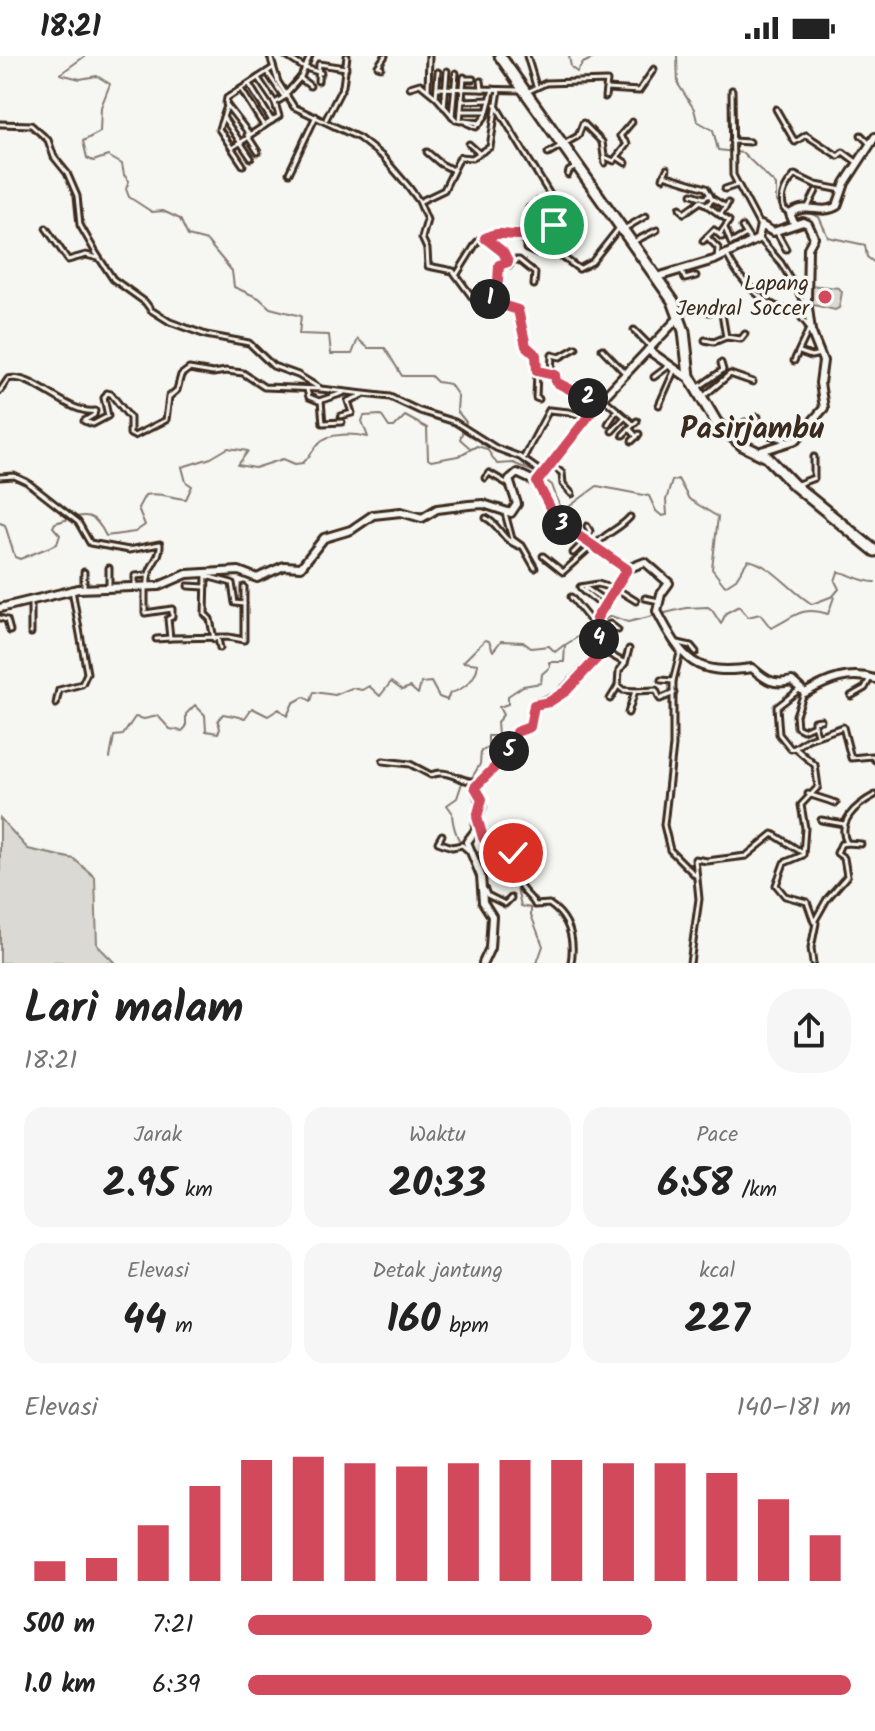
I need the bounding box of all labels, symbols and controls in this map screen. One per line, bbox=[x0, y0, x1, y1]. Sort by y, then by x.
text: 18:21 bbox=[40, 4, 101, 52]
pin bbox=[520, 191, 588, 259]
icon: arrive bbox=[532, 203, 576, 247]
place label: Lapang Jendral Soccer bbox=[676, 267, 811, 327]
pin: 1 bbox=[470, 279, 510, 319]
text: 1 bbox=[487, 281, 493, 316]
marker: Lapang Jendral Soccer bbox=[816, 288, 834, 306]
pin: 2 bbox=[568, 378, 608, 418]
text: 2 bbox=[582, 380, 594, 415]
district label: Pasirjambu bbox=[680, 406, 824, 454]
pin: 3 bbox=[542, 505, 582, 545]
text: 3 bbox=[556, 507, 568, 542]
pin: 4 bbox=[579, 619, 619, 659]
text: 4 bbox=[593, 621, 605, 656]
pin: 5 bbox=[489, 731, 529, 771]
text: 5 bbox=[503, 733, 515, 768]
pin bbox=[479, 819, 547, 887]
icon: check bbox=[491, 831, 535, 875]
text: Lari malam bbox=[24, 975, 243, 1045]
button: share bbox=[767, 989, 851, 1073]
text: 18:21 bbox=[24, 1040, 77, 1082]
text: Jarak bbox=[134, 1118, 182, 1153]
text: Waktu bbox=[409, 1118, 466, 1153]
text: Pace bbox=[696, 1118, 738, 1153]
text: 2.95 bbox=[103, 1153, 176, 1217]
text: 20:33 bbox=[389, 1153, 486, 1217]
text: 6:58 bbox=[657, 1153, 733, 1217]
text: km bbox=[176, 1173, 213, 1208]
text: /km bbox=[733, 1173, 777, 1208]
text: Elevasi bbox=[127, 1254, 189, 1289]
text: Detak jantung bbox=[372, 1254, 503, 1289]
text: kcal bbox=[699, 1254, 735, 1289]
text: 44 bbox=[123, 1289, 166, 1353]
text: 160 bbox=[386, 1289, 440, 1353]
text: 227 bbox=[684, 1289, 750, 1353]
text: m bbox=[166, 1309, 193, 1344]
text: bpm bbox=[440, 1309, 489, 1344]
text: Elevasi bbox=[24, 1387, 98, 1429]
text: 140–181 m bbox=[737, 1387, 851, 1429]
text: 500 m bbox=[24, 1604, 95, 1646]
text: 7:21 bbox=[152, 1604, 194, 1646]
text: 1.0 km bbox=[24, 1664, 95, 1706]
text: 6:39 bbox=[152, 1664, 200, 1706]

